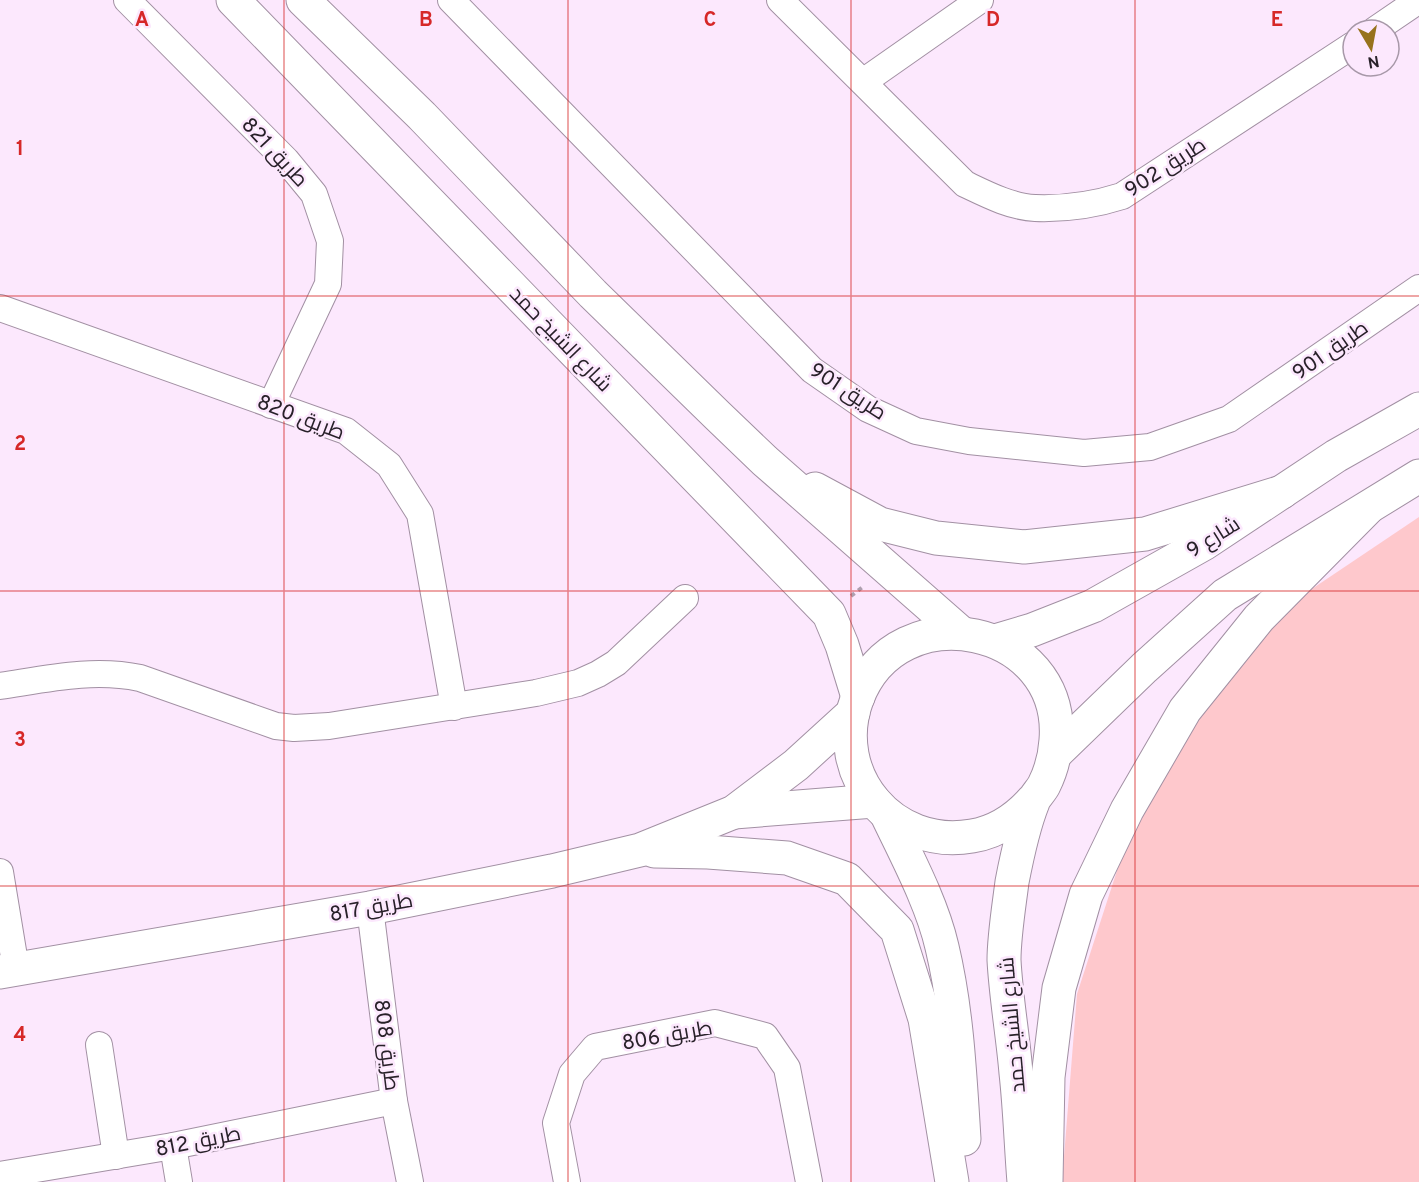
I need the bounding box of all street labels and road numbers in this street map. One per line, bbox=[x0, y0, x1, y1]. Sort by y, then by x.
street label: طريق 821 bbox=[235, 112, 313, 194]
street label: طريق 902 bbox=[1120, 132, 1212, 205]
street label: شارع الشيخ حمد bbox=[503, 282, 617, 399]
street label: طريق 901 bbox=[1288, 315, 1374, 387]
street label: طريق 901 bbox=[804, 357, 891, 427]
street label: طريق 820 bbox=[253, 389, 348, 447]
street label: شارع 9 bbox=[1182, 511, 1246, 565]
street label: طريق 817 bbox=[327, 888, 415, 929]
street label: شارع الشيخ حمد bbox=[994, 956, 1033, 1094]
street label: طريق 808 bbox=[367, 998, 405, 1092]
street label: طريق 806 bbox=[620, 1015, 715, 1058]
street label: طريق 812 bbox=[153, 1121, 243, 1164]

